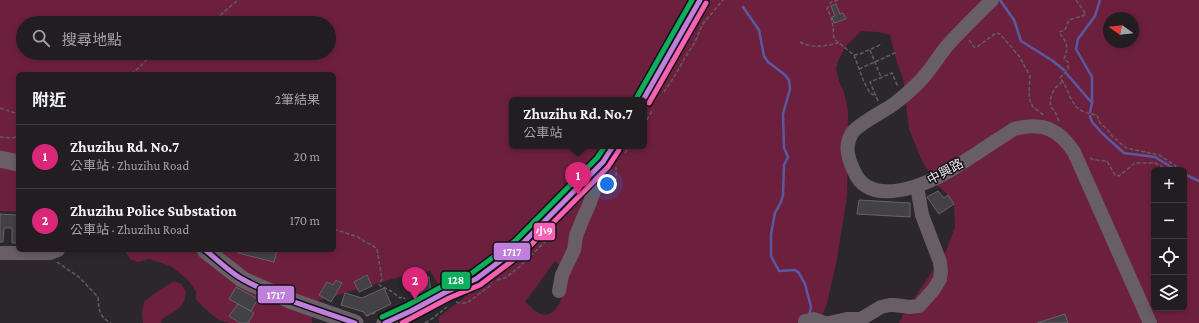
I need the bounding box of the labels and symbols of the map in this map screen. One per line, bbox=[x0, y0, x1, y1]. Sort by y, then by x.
north arrow bbox=[1103, 12, 1139, 48]
street label: 中興路 bbox=[925, 155, 966, 187]
pin: 1 bbox=[565, 162, 591, 195]
your location bbox=[597, 174, 617, 194]
line badge: 小9 bbox=[533, 222, 556, 241]
text: 小9 bbox=[535, 225, 553, 237]
line badge: 1717 bbox=[493, 242, 531, 261]
text: 1717 bbox=[503, 246, 521, 258]
pin: 2 bbox=[402, 267, 428, 300]
line badge: 128 bbox=[441, 271, 471, 290]
text: 128 bbox=[448, 274, 464, 286]
line badge: 1717 bbox=[257, 285, 295, 304]
text: 1717 bbox=[267, 289, 285, 301]

